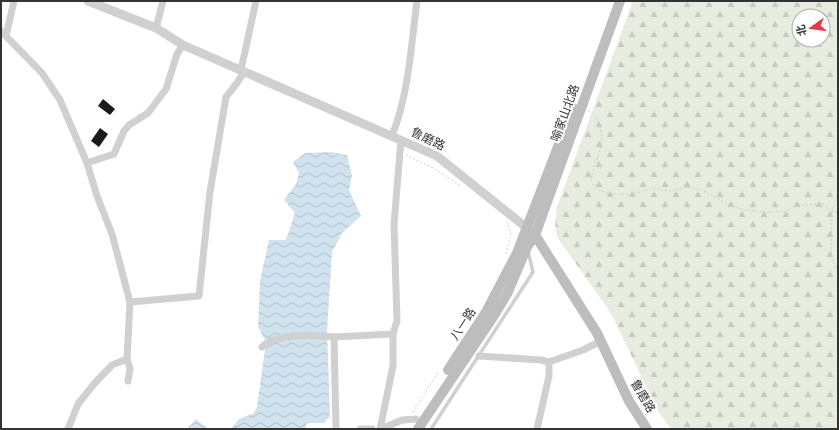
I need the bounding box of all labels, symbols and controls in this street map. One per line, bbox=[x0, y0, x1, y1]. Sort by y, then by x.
north arrow bbox=[791, 8, 831, 48]
text: 北 bbox=[792, 23, 810, 38]
street label: 喻家山北路 bbox=[546, 82, 584, 144]
street label: 鲁磨路 bbox=[408, 123, 448, 155]
street label: 八一路 bbox=[446, 304, 480, 344]
street label: 鲁磨路 bbox=[626, 376, 660, 416]

